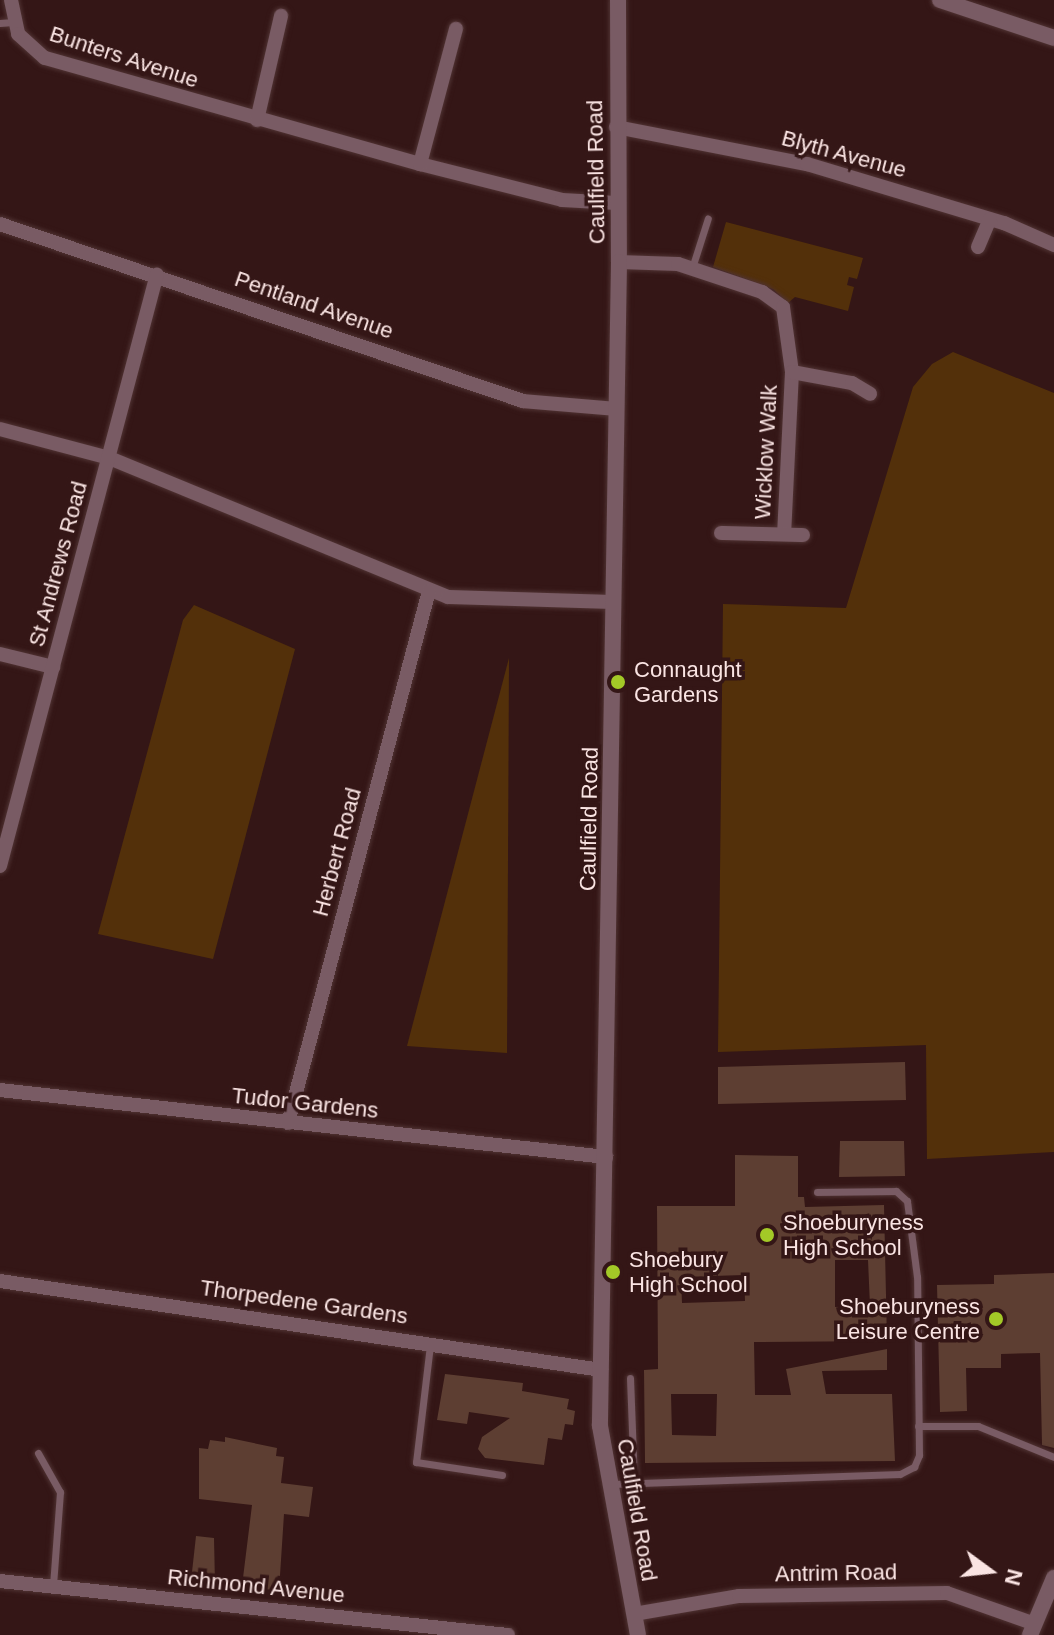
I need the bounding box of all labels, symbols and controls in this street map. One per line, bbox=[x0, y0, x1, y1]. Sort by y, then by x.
street label: Bunters Avenue bbox=[46, 20, 202, 94]
street label: Caulfield Road bbox=[582, 100, 610, 244]
street label: Blyth Avenue bbox=[778, 125, 910, 183]
street label: Pentland Avenue bbox=[231, 265, 397, 345]
street label: Wicklow Walk bbox=[749, 384, 783, 520]
street label: St Andrews Road bbox=[23, 478, 93, 650]
place label: Connaught Gardens bbox=[634, 656, 742, 708]
marker: Connaught Gardens bbox=[609, 673, 627, 691]
street label: Caulfield Road bbox=[575, 747, 603, 891]
street label: Herbert Road bbox=[307, 785, 367, 919]
street label: Tudor Gardens bbox=[230, 1082, 380, 1124]
place label: Shoeburyness High School bbox=[783, 1209, 924, 1260]
marker: Shoeburyness High School bbox=[758, 1226, 776, 1244]
place label: Shoebury High School bbox=[629, 1246, 748, 1298]
marker: Shoebury High School bbox=[604, 1263, 622, 1281]
street label: Thorpedene Gardens bbox=[199, 1274, 409, 1330]
place label: Shoeburyness Leisure Centre bbox=[836, 1293, 980, 1344]
marker: Shoeburyness Leisure Centre bbox=[987, 1310, 1005, 1328]
street label: Caulfield Road bbox=[611, 1437, 663, 1583]
north arrow bbox=[950, 1531, 1030, 1611]
street label: Antrim Road bbox=[775, 1559, 897, 1587]
street label: Richmond Avenue bbox=[165, 1563, 347, 1609]
text: N bbox=[1000, 1566, 1028, 1588]

